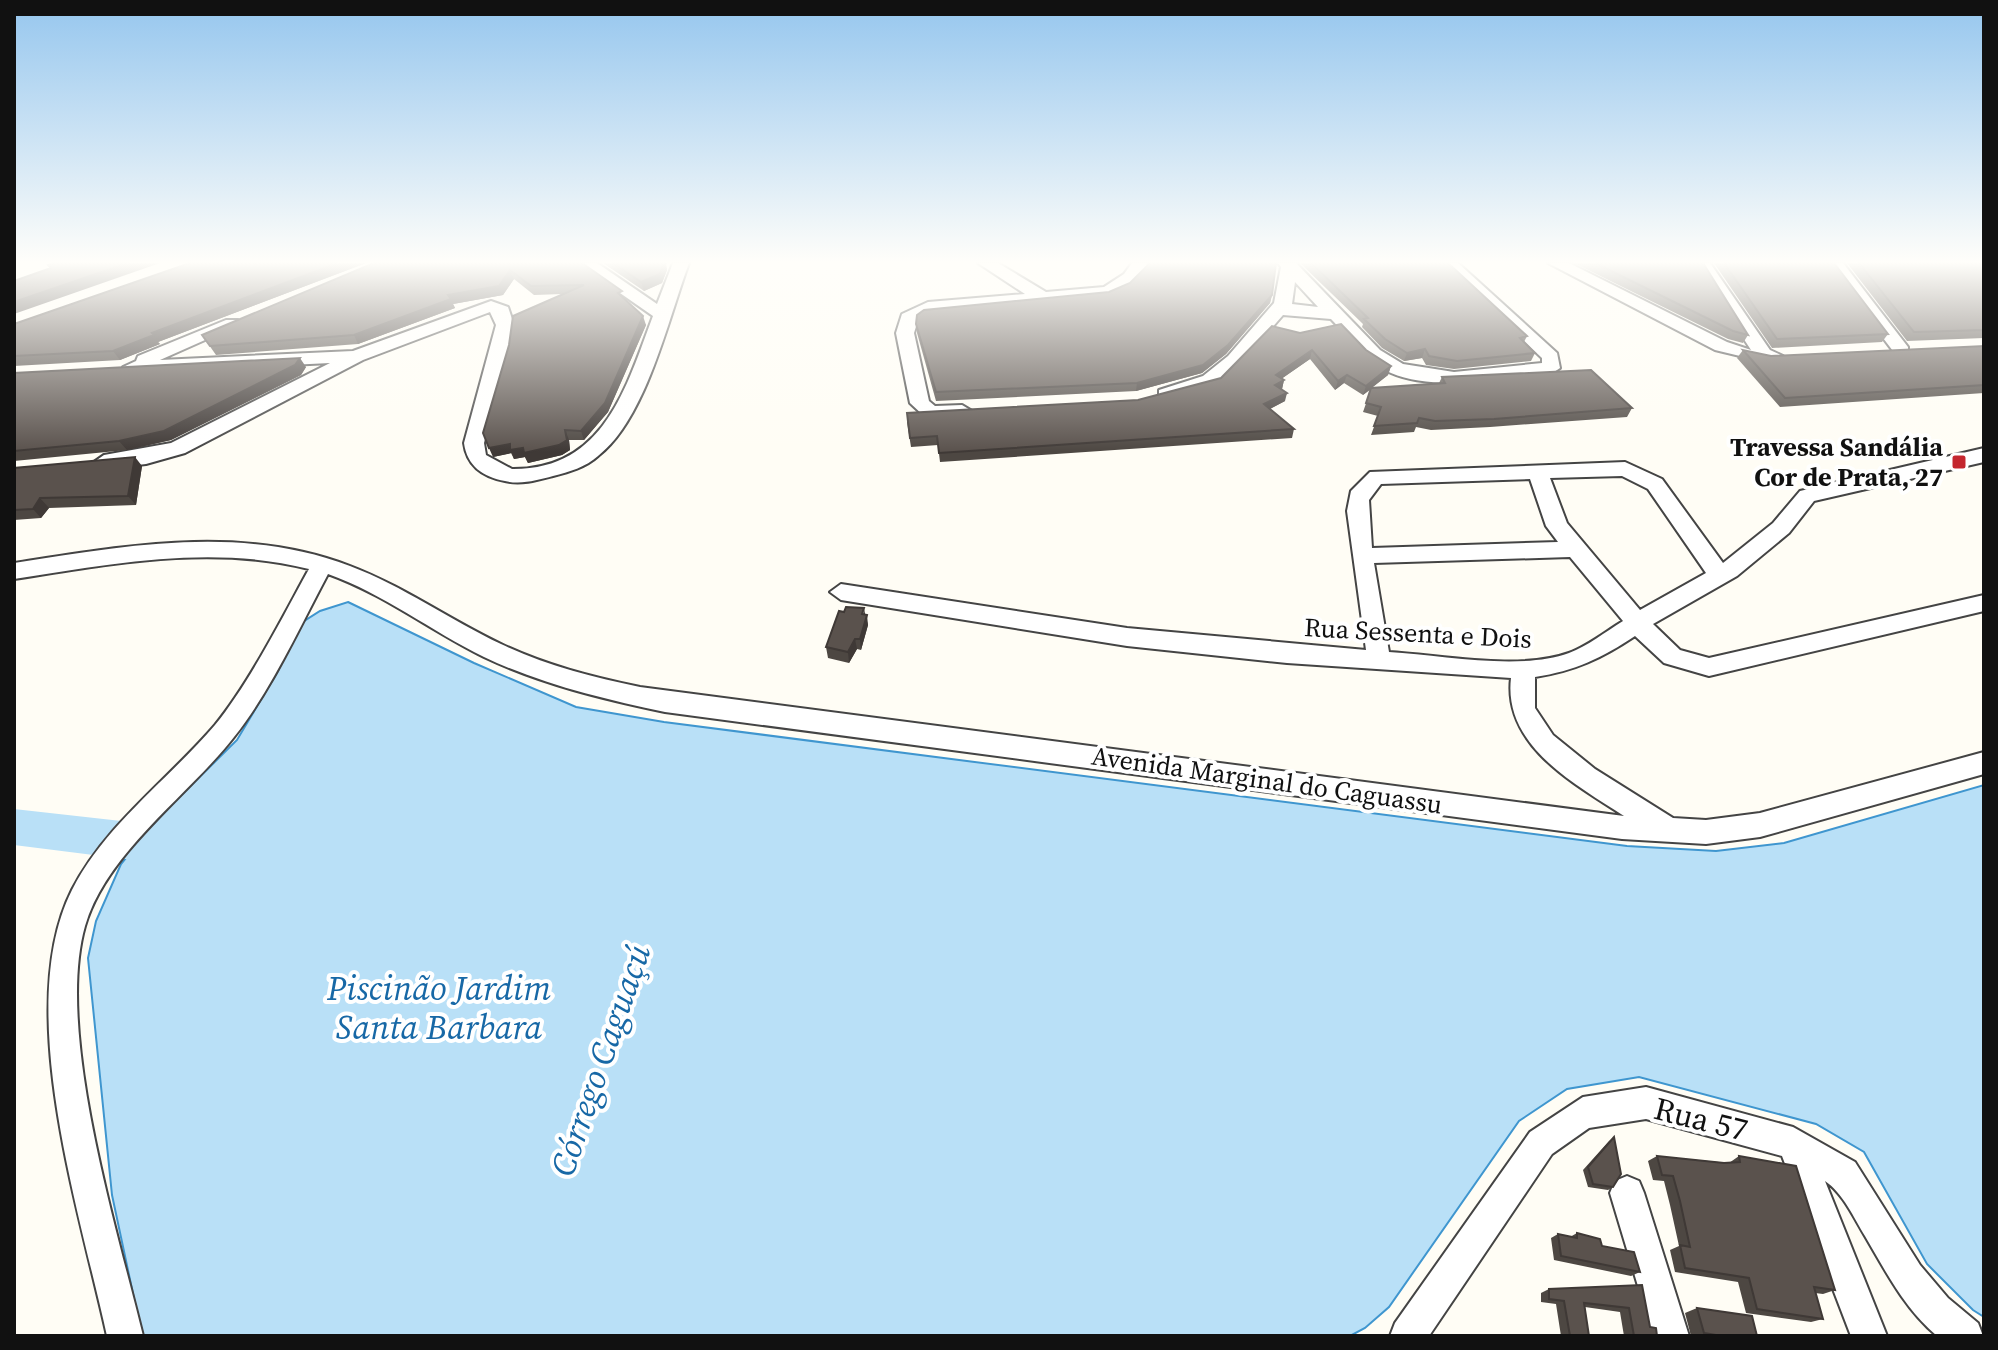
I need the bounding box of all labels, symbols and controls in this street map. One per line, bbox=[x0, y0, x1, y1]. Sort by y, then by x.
place label: Travessa Sandália Cor de Prata, 27 bbox=[1730, 429, 1943, 495]
marker: Travessa Sandália Cor de Prata, 27 bbox=[1950, 453, 1968, 471]
street label: Rua Sessenta e Dois bbox=[1303, 609, 1533, 657]
street label: Avenida Marginal do Caguassu bbox=[1089, 738, 1445, 822]
water label: Córrego Caguaçú bbox=[539, 937, 661, 1182]
water label: Piscinão Jardim Santa Barbara bbox=[326, 965, 551, 1050]
street label: Rua 57 bbox=[1650, 1086, 1752, 1152]

